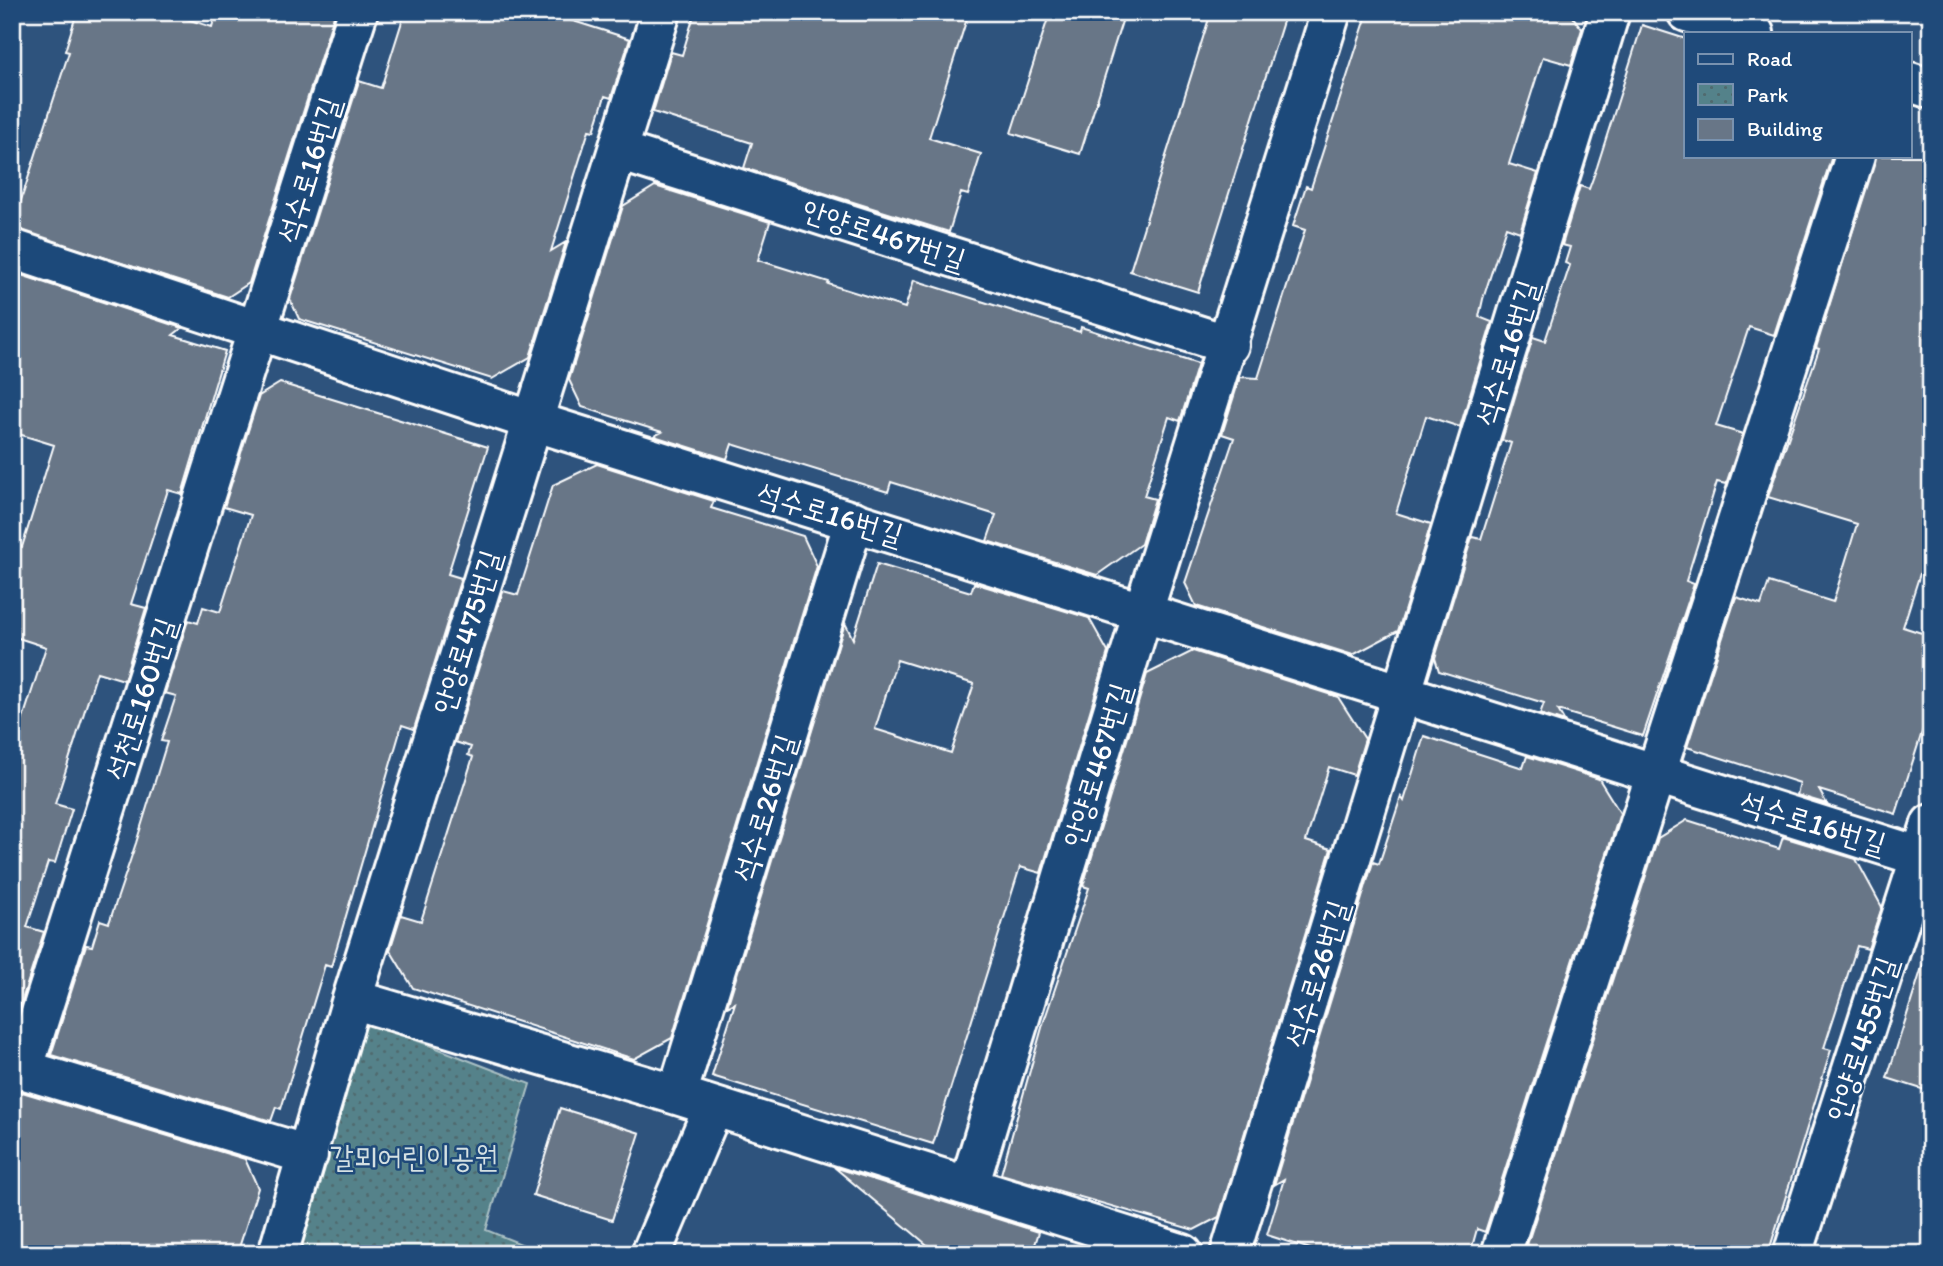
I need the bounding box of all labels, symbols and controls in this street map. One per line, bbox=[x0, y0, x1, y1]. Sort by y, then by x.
legend bbox=[1684, 32, 1912, 158]
text: Road bbox=[1747, 46, 1793, 71]
text: Park bbox=[1747, 82, 1789, 107]
street label: 석수로16번길 bbox=[269, 92, 348, 247]
text: Building bbox=[1747, 116, 1823, 141]
street label: 안양로467번길 bbox=[798, 191, 970, 278]
street label: 석수로16번길 bbox=[1467, 275, 1546, 430]
street label: 석수로16번길 bbox=[753, 474, 908, 553]
street label: 안양로475번길 bbox=[424, 545, 509, 718]
street label: 석천로160번길 bbox=[97, 613, 184, 785]
street label: 안양로467번길 bbox=[1054, 678, 1139, 851]
street label: 석수로26번길 bbox=[725, 730, 804, 886]
street label: 석수로16번길 bbox=[1736, 783, 1891, 862]
street label: 석수로26번길 bbox=[1277, 896, 1356, 1052]
street label: 안양로455번길 bbox=[1818, 952, 1905, 1126]
park label: 갈뫼어린이공원 bbox=[330, 1138, 498, 1175]

